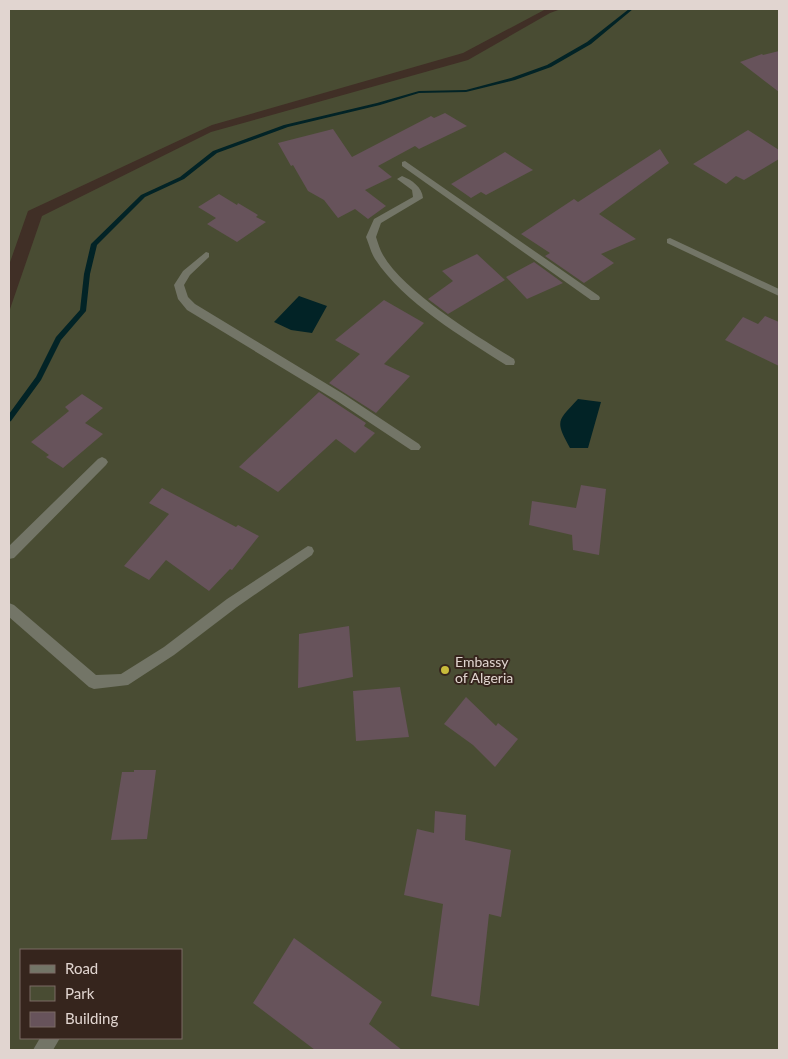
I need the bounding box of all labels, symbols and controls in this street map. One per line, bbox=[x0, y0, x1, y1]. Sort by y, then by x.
place label: Embassy of Algeria bbox=[455, 653, 513, 686]
marker: Embassy of Algeria bbox=[439, 664, 451, 676]
legend bbox=[20, 949, 182, 1039]
text: Road bbox=[65, 959, 98, 977]
text: Park bbox=[65, 984, 95, 1002]
text: Building bbox=[65, 1009, 118, 1027]

